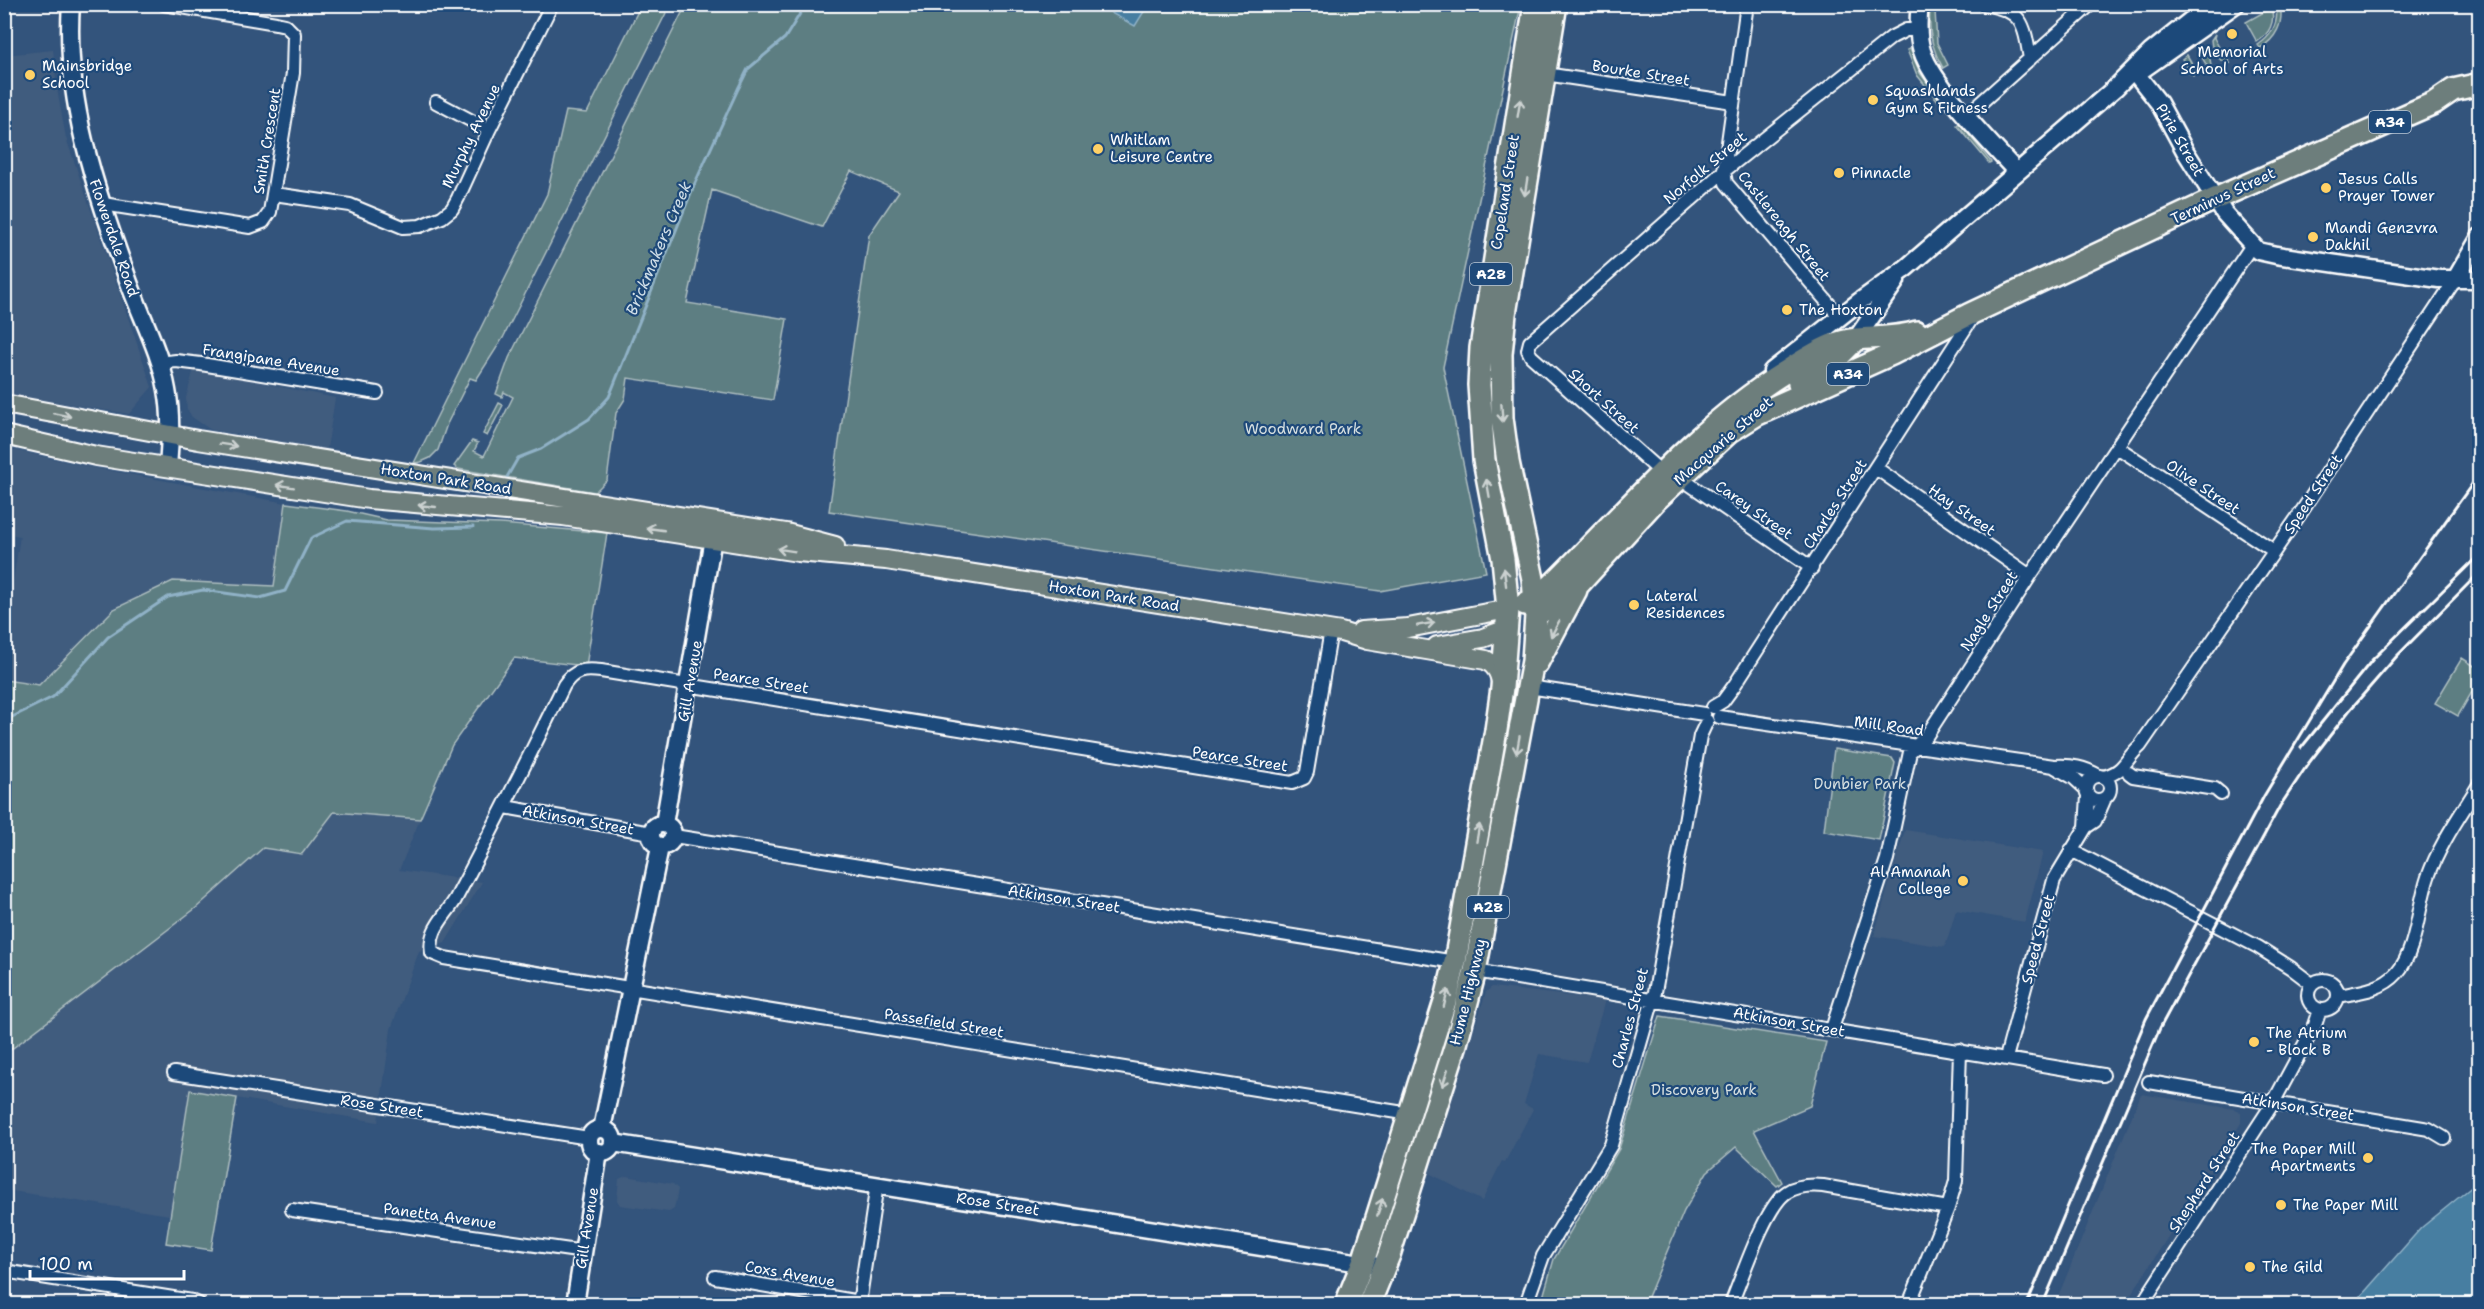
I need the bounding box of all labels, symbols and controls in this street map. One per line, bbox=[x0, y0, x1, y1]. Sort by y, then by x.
marker: Memorial School of Arts bbox=[2225, 27, 2239, 41]
place label: Memorial School of Arts bbox=[2180, 42, 2284, 79]
street label: Bourke Street bbox=[1591, 55, 1691, 91]
place label: Mainsbridge School bbox=[42, 56, 132, 93]
marker: Mainsbridge School bbox=[23, 68, 37, 82]
street label: Murphy Avenue bbox=[437, 81, 505, 191]
place label: Squashlands Gym & Fitness bbox=[1885, 81, 1988, 118]
street label: Smith Crescent bbox=[249, 86, 285, 196]
marker: Squashlands Gym & Fitness bbox=[1866, 93, 1880, 107]
one-way arrow bbox=[1513, 98, 1524, 118]
street label: Pirie Street bbox=[2151, 100, 2209, 180]
road number: A34 bbox=[2369, 111, 2411, 133]
street label: Norfolk Street bbox=[1659, 127, 1751, 209]
place label: Whitlam Leisure Centre bbox=[1110, 130, 1213, 167]
street label: Copeland Street bbox=[1486, 133, 1524, 251]
marker: Whitlam Leisure Centre bbox=[1091, 142, 1105, 156]
place label: Pinnacle bbox=[1851, 163, 1911, 183]
street label: Terminus Street bbox=[2167, 163, 2279, 229]
marker: Pinnacle bbox=[1832, 166, 1846, 180]
street label: Castlereagh Street bbox=[1733, 167, 1835, 285]
place label: Jesus Calls Prayer Tower bbox=[2338, 169, 2435, 206]
street label: Flowerdale Road bbox=[84, 176, 144, 300]
one-way arrow bbox=[1520, 176, 1531, 196]
water label: Brickmakers Creek bbox=[621, 178, 696, 318]
marker: Jesus Calls Prayer Tower bbox=[2319, 181, 2333, 195]
place label: Mandi Genzvra Dakhil bbox=[2325, 218, 2438, 255]
marker: Mandi Genzvra Dakhil bbox=[2306, 230, 2320, 244]
road number: A28 bbox=[1470, 263, 1512, 285]
place label: The Hoxton bbox=[1799, 300, 1883, 320]
marker: The Hoxton bbox=[1780, 303, 1794, 317]
street label: Frangipane Avenue bbox=[201, 339, 341, 381]
road number: A34 bbox=[1827, 363, 1869, 385]
street label: Short Street bbox=[1564, 364, 1644, 438]
street label: Macquarie Street bbox=[1669, 392, 1777, 490]
one-way arrow bbox=[1497, 402, 1508, 422]
one-way arrow bbox=[52, 410, 71, 421]
park label: Woodward Park bbox=[1245, 419, 1361, 439]
one-way arrow bbox=[218, 440, 237, 451]
street label: Speed Street bbox=[2279, 450, 2347, 538]
street label: Charles Street bbox=[1798, 455, 1872, 553]
street label: Olive Street bbox=[2162, 455, 2244, 519]
street label: Hoxton Park Road bbox=[379, 459, 513, 499]
street label: Carey Street bbox=[1711, 476, 1797, 544]
one-way arrow bbox=[1483, 479, 1494, 498]
one-way arrow bbox=[275, 480, 295, 491]
street label: Hay Street bbox=[1924, 480, 2000, 540]
one-way arrow bbox=[418, 500, 438, 511]
one-way arrow bbox=[646, 524, 666, 535]
one-way arrow bbox=[777, 544, 797, 555]
street label: Nagle Street bbox=[1956, 567, 2022, 655]
one-way arrow bbox=[1499, 568, 1510, 588]
street label: Hoxton Park Road bbox=[1047, 576, 1181, 616]
place label: Lateral Residences bbox=[1646, 586, 1725, 623]
marker: Lateral Residences bbox=[1627, 598, 1641, 612]
one-way arrow bbox=[1416, 619, 1435, 630]
one-way arrow bbox=[1549, 620, 1561, 637]
street label: Gill Avenue bbox=[673, 639, 707, 723]
street label: Pearce Street bbox=[712, 664, 810, 698]
street label: Mill Road bbox=[1853, 711, 1926, 741]
one-way arrow bbox=[1512, 734, 1523, 754]
street label: Pearce Street bbox=[1191, 742, 1289, 776]
park label: Dunbier Park bbox=[1814, 774, 1906, 794]
street label: Atkinson Street bbox=[521, 800, 635, 840]
one-way arrow bbox=[1473, 823, 1484, 843]
place label: Al Amanah College bbox=[1870, 862, 1951, 899]
marker: Al Amanah College bbox=[1956, 874, 1970, 888]
street label: Atkinson Street bbox=[1007, 880, 1121, 918]
street label: Speed Street bbox=[2016, 892, 2060, 986]
road number: A28 bbox=[1467, 896, 1509, 918]
street label: Hume Highway bbox=[1445, 936, 1491, 1048]
street label: Charles Street bbox=[1607, 966, 1653, 1070]
one-way arrow bbox=[1441, 989, 1452, 1008]
street label: Atkinson Street bbox=[1732, 1002, 1846, 1042]
street label: Passefield Street bbox=[883, 1004, 1005, 1042]
place label: The Atrium - Block B bbox=[2266, 1023, 2347, 1060]
marker: The Atrium - Block B bbox=[2247, 1035, 2261, 1049]
one-way arrow bbox=[1439, 1068, 1450, 1087]
park label: Discovery Park bbox=[1651, 1080, 1757, 1100]
street label: Atkinson Street bbox=[2241, 1088, 2355, 1126]
street label: Rose Street bbox=[339, 1090, 425, 1122]
street label: Shepherd Street bbox=[2164, 1128, 2244, 1236]
place label: The Paper Mill Apartments bbox=[2251, 1139, 2356, 1176]
marker: The Paper Mill Apartments bbox=[2361, 1151, 2375, 1165]
street label: Gill Avenue bbox=[571, 1186, 603, 1270]
street label: Rose Street bbox=[955, 1188, 1041, 1220]
place label: The Paper Mill bbox=[2293, 1195, 2399, 1215]
street label: Panetta Avenue bbox=[382, 1198, 498, 1234]
one-way arrow bbox=[1375, 1198, 1386, 1217]
marker: The Paper Mill bbox=[2274, 1198, 2288, 1212]
scale bar bbox=[30, 1243, 184, 1281]
text: 100 m bbox=[39, 1252, 93, 1276]
street label: Coxs Avenue bbox=[743, 1256, 837, 1292]
place label: The Gild bbox=[2262, 1257, 2323, 1277]
marker: The Gild bbox=[2243, 1260, 2257, 1274]

